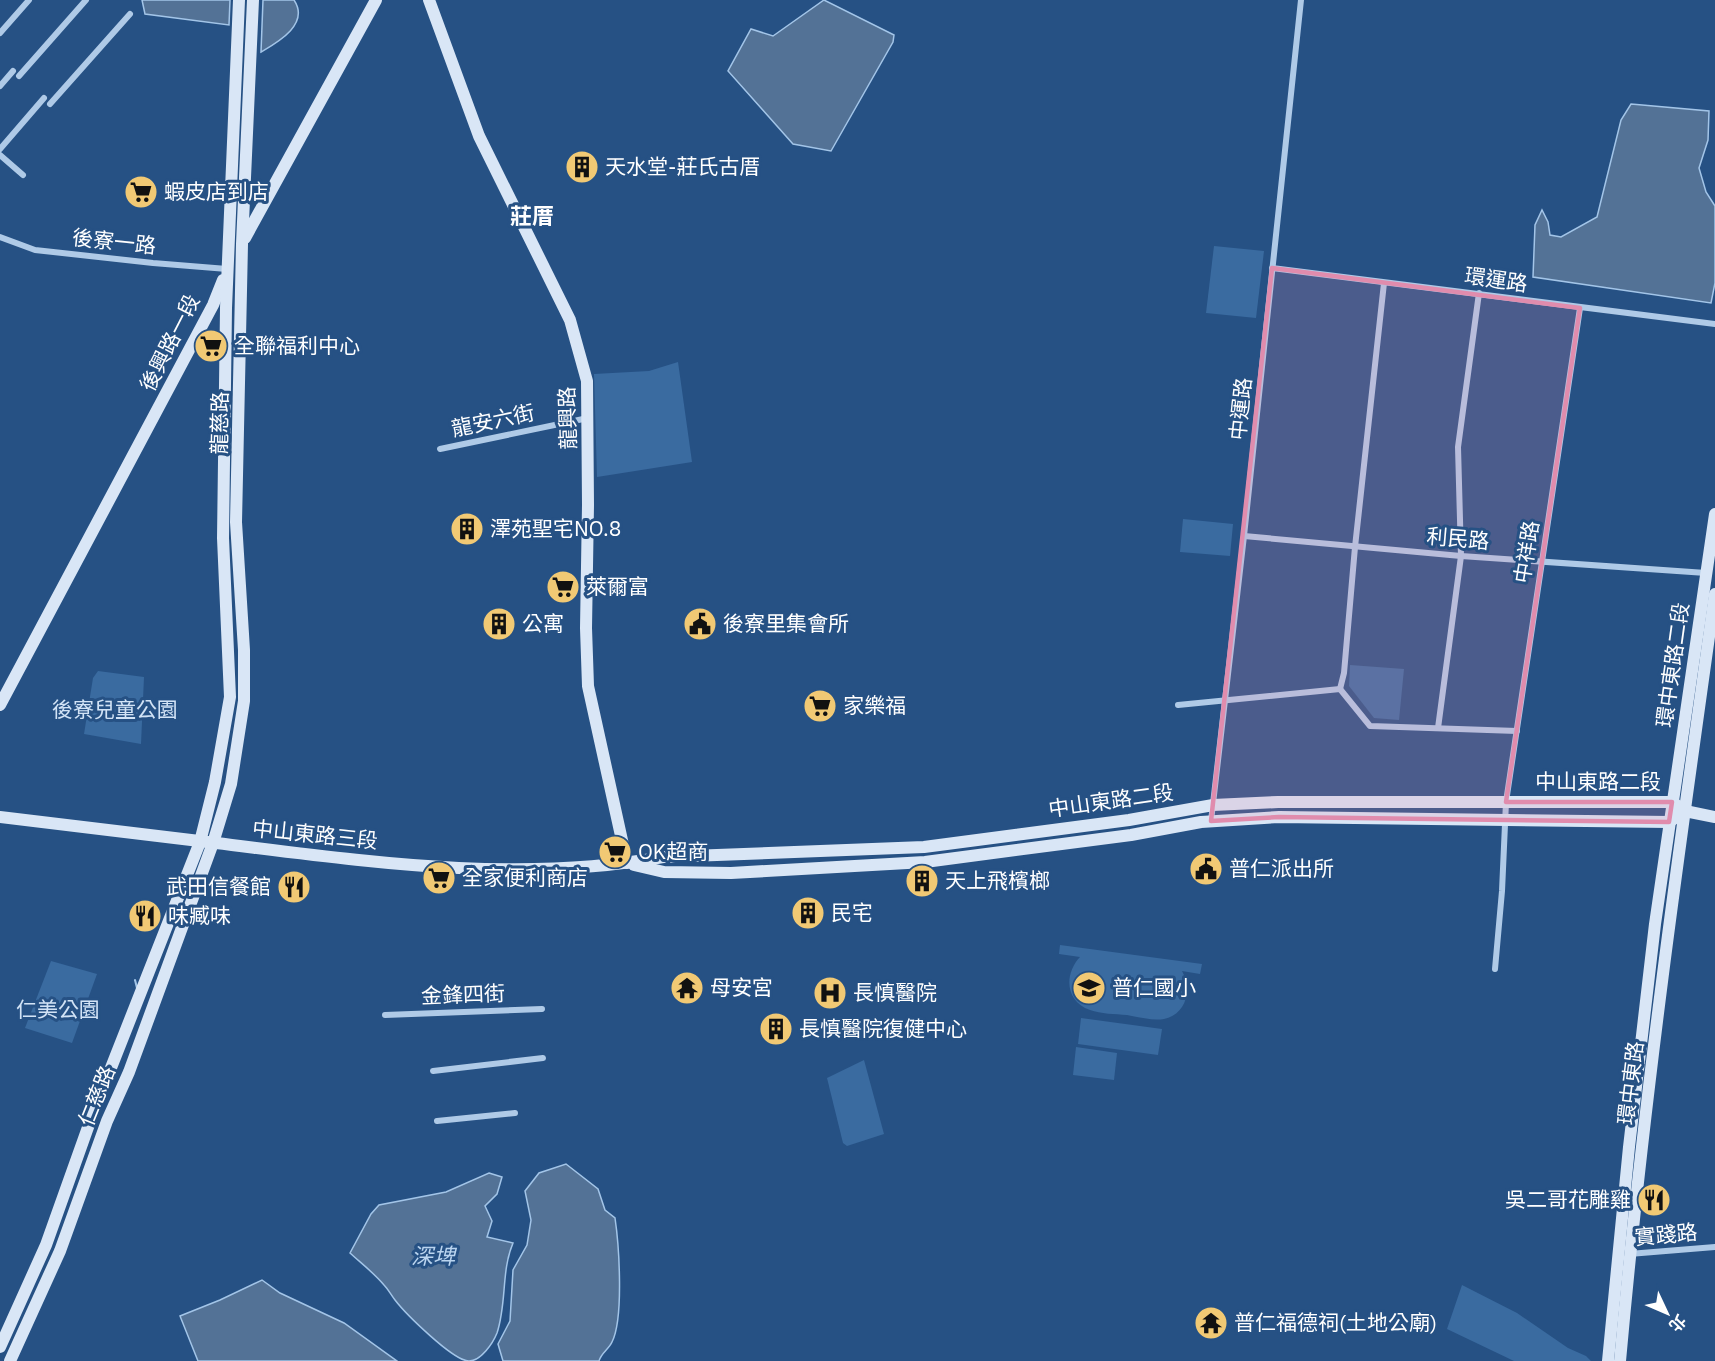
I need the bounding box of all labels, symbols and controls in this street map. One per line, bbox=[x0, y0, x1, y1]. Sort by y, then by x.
building icon: 天水堂-莊氏古厝 bbox=[564, 149, 600, 185]
place label: 天水堂-莊氏古厝 bbox=[605, 152, 760, 180]
supermarket icon: 蝦皮店到店 bbox=[123, 174, 159, 210]
place label: 蝦皮店到店 bbox=[164, 177, 269, 205]
district label: 莊厝 bbox=[510, 201, 554, 230]
street label: 後寮一路 bbox=[71, 223, 157, 259]
street label: 環運路 bbox=[1463, 261, 1529, 297]
street label: 後興路一段 bbox=[133, 289, 205, 396]
supermarket icon: 全聯福利中心 bbox=[193, 328, 229, 364]
place label: 全聯福利中心 bbox=[234, 331, 360, 359]
street label: 中運路 bbox=[1223, 376, 1257, 442]
street label: 龍興路 bbox=[552, 386, 582, 450]
street label: 龍慈路 bbox=[204, 391, 234, 455]
street label: 龍安六街 bbox=[449, 398, 537, 442]
building icon: 澤苑聖宅NO.8 bbox=[449, 511, 485, 547]
place label: 澤苑聖宅NO.8 bbox=[490, 514, 621, 542]
street label: 中祥路 bbox=[1507, 519, 1545, 585]
street label: 利民路 bbox=[1425, 521, 1491, 555]
supermarket icon: 萊爾富 bbox=[545, 569, 581, 605]
place label: 萊爾富 bbox=[586, 572, 649, 600]
street label: 環中東路二段 bbox=[1649, 601, 1695, 729]
building icon: 公寓 bbox=[481, 606, 517, 642]
public building icon: 後寮里集會所 bbox=[682, 606, 718, 642]
place label: 公寓 bbox=[522, 609, 564, 637]
place label: 後寮里集會所 bbox=[723, 609, 849, 637]
supermarket icon: 家樂福 bbox=[802, 688, 838, 724]
place label: 家樂福 bbox=[843, 691, 906, 719]
park label: 後寮兒童公園 bbox=[52, 695, 178, 723]
street label: 中山東路二段 bbox=[1535, 767, 1661, 795]
street label: 中山東路二段 bbox=[1047, 777, 1175, 823]
street label: 中山東路三段 bbox=[251, 813, 379, 855]
supermarket icon: OK超商 bbox=[597, 834, 633, 870]
place label: OK超商 bbox=[638, 837, 708, 865]
public building icon: 普仁派出所 bbox=[1188, 851, 1224, 887]
place label: 普仁派出所 bbox=[1229, 854, 1334, 882]
supermarket icon: 全家便利商店 bbox=[421, 860, 457, 896]
place label: 全家便利商店 bbox=[462, 863, 588, 891]
building icon: 天上飛檳榔 bbox=[904, 863, 940, 899]
place label: 天上飛檳榔 bbox=[945, 866, 1050, 894]
restaurant icon: 武田信餐館 bbox=[276, 869, 312, 905]
place label: 武田信餐館 bbox=[166, 872, 271, 900]
building icon: 民宅 bbox=[790, 895, 826, 931]
restaurant icon: 味臧味 bbox=[127, 898, 163, 934]
place label: 民宅 bbox=[831, 898, 873, 926]
place label: 味臧味 bbox=[168, 901, 231, 929]
temple icon: 母安宮 bbox=[669, 970, 705, 1006]
school or university icon: 普仁國小 bbox=[1071, 970, 1107, 1006]
place label: 母安宮 bbox=[710, 973, 773, 1001]
place label: 普仁國小 bbox=[1112, 973, 1196, 1001]
hospital icon: 長慎醫院 bbox=[812, 975, 848, 1011]
place label: 長慎醫院 bbox=[853, 978, 937, 1006]
street label: 金鋒四街 bbox=[421, 979, 505, 1009]
park label: 仁美公園 bbox=[16, 995, 100, 1023]
building icon: 長慎醫院復健中心 bbox=[758, 1011, 794, 1047]
place label: 長慎醫院復健中心 bbox=[799, 1014, 967, 1042]
street label: 環中東路 bbox=[1611, 1039, 1649, 1126]
street label: 仁慈路 bbox=[71, 1061, 121, 1130]
restaurant icon: 吳二哥花雕雞 bbox=[1636, 1182, 1672, 1218]
place label: 吳二哥花雕雞 bbox=[1505, 1185, 1631, 1213]
street label: 實踐路 bbox=[1633, 1217, 1699, 1251]
water label: 深埤 bbox=[411, 1241, 458, 1270]
north arrow bbox=[1637, 1283, 1697, 1343]
temple icon: 普仁福德祠(土地公廟) bbox=[1193, 1305, 1229, 1341]
place label: 普仁福德祠(土地公廟) bbox=[1234, 1308, 1437, 1336]
text: 北 bbox=[1665, 1311, 1691, 1336]

